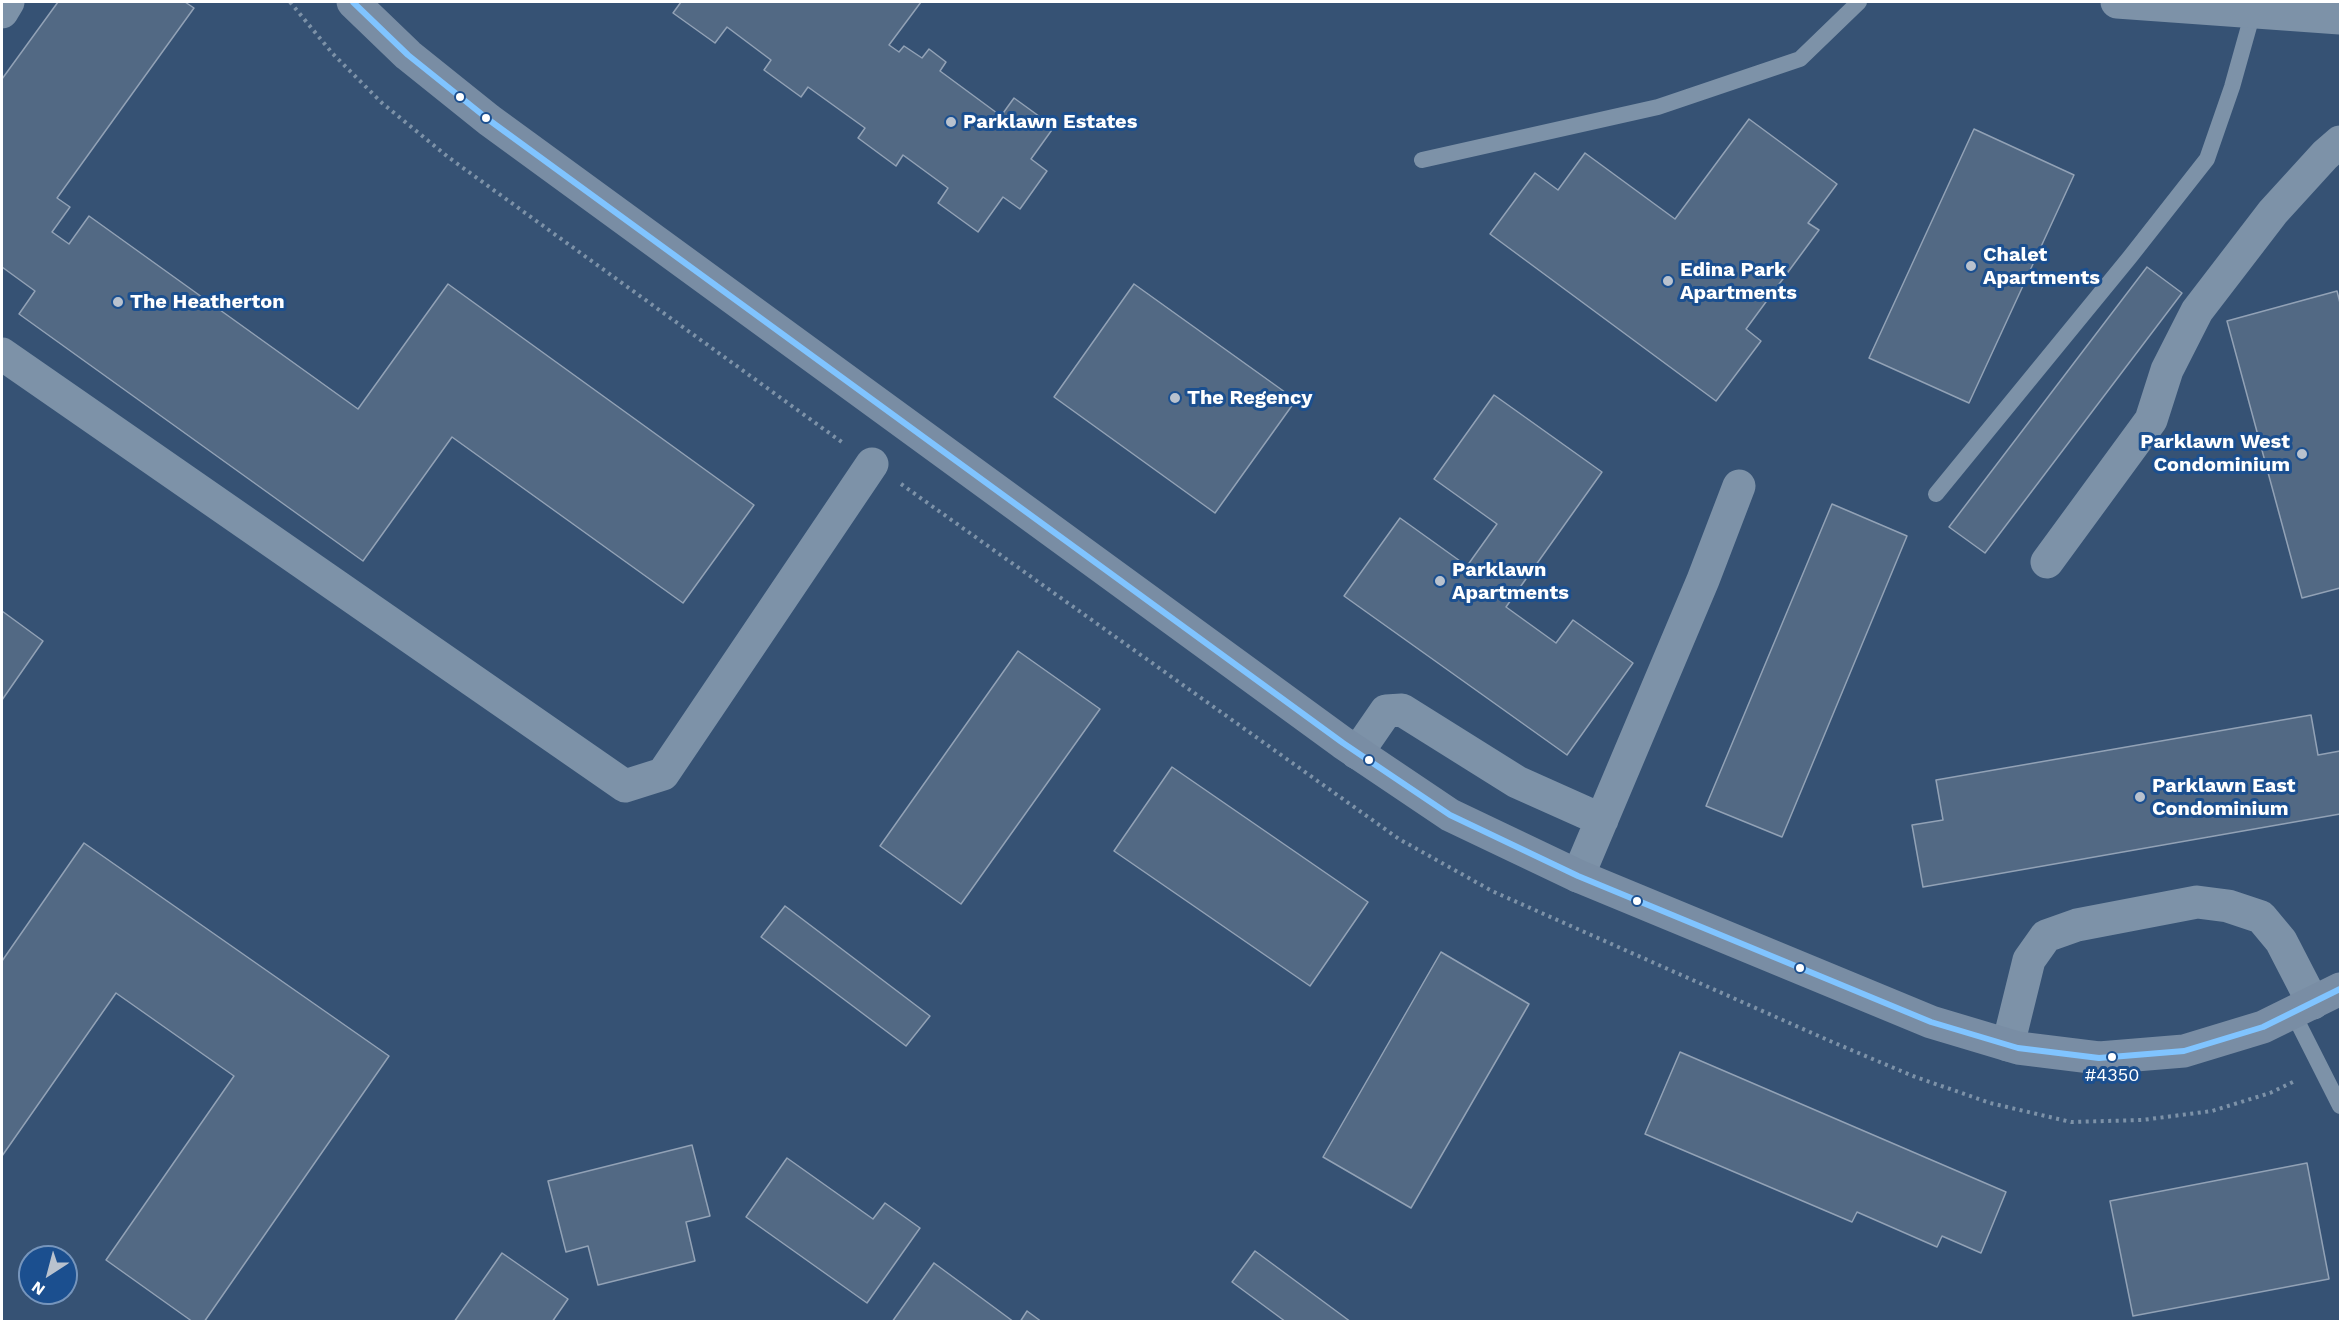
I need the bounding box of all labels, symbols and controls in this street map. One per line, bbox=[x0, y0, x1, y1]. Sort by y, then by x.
unlabelled marker bbox=[454, 91, 466, 103]
place label: Parklawn Estates bbox=[963, 110, 1137, 134]
unlabelled marker bbox=[480, 112, 492, 124]
marker: Parklawn Estates bbox=[944, 115, 958, 129]
place label: Chalet Apartments bbox=[1983, 243, 2100, 290]
place label: Edina Park Apartments bbox=[1680, 258, 1797, 305]
marker: Chalet Apartments bbox=[1964, 259, 1978, 273]
marker: Edina Park Apartments bbox=[1661, 274, 1675, 288]
place label: The Heatherton bbox=[130, 290, 285, 314]
marker: The Heatherton bbox=[111, 295, 125, 309]
place label: The Regency bbox=[1187, 386, 1312, 410]
marker: The Regency bbox=[1168, 391, 1182, 405]
place label: Parklawn West Condominium bbox=[2140, 430, 2290, 477]
marker: Parklawn West Condominium bbox=[2295, 447, 2309, 461]
place label: Parklawn Apartments bbox=[1452, 558, 1569, 605]
marker: Parklawn Apartments bbox=[1433, 574, 1447, 588]
unlabelled marker bbox=[1363, 754, 1375, 766]
place label: Parklawn East Condominium bbox=[2152, 774, 2296, 821]
marker: Parklawn East Condominium bbox=[2133, 790, 2147, 804]
unlabelled marker bbox=[1631, 895, 1643, 907]
unlabelled marker bbox=[1794, 962, 1806, 974]
marker: #4350 bbox=[2106, 1051, 2118, 1063]
place label: #4350 bbox=[2085, 1065, 2139, 1087]
north arrow bbox=[18, 1245, 78, 1305]
text: N bbox=[28, 1277, 49, 1300]

